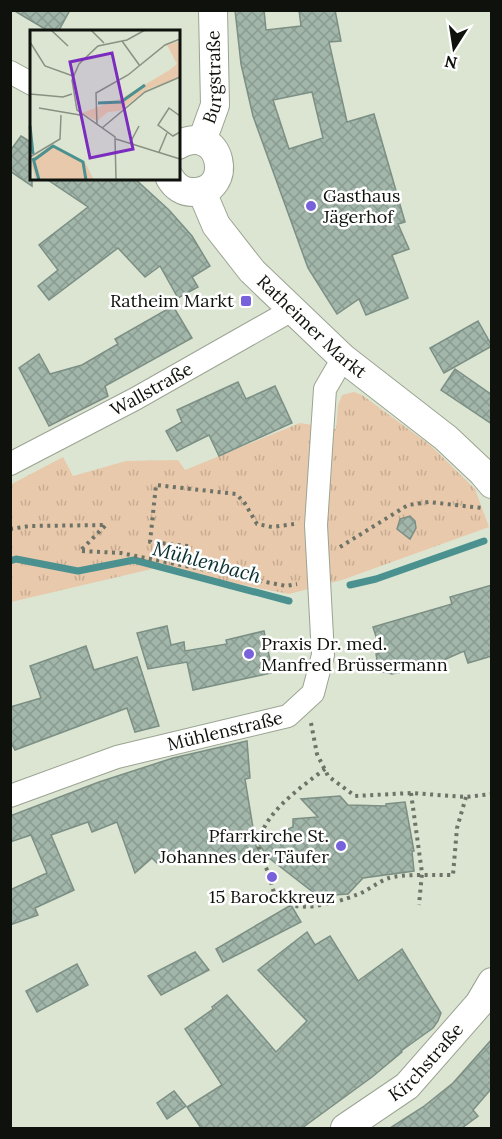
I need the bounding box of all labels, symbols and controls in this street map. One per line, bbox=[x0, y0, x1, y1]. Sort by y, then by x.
north arrow bbox=[424, 18, 484, 78]
inset map bbox=[30, 30, 180, 180]
street label: Burgstraße bbox=[197, 30, 226, 127]
text: N bbox=[443, 52, 459, 74]
place label: Gasthaus Jägerhof bbox=[322, 184, 400, 228]
marker: Gasthaus Jägerhof bbox=[304, 199, 318, 213]
street label: Ratheimer Markt bbox=[252, 270, 371, 383]
place label: Ratheim Markt bbox=[110, 289, 234, 312]
marker: Ratheim Markt bbox=[239, 294, 253, 308]
street label: Wallstraße bbox=[106, 357, 197, 421]
water label: Mühlenbach bbox=[150, 535, 265, 588]
place label: Praxis Dr. med. Manfred Brüssermann bbox=[261, 632, 448, 676]
marker: Praxis Dr. med. Manfred Brüssermann bbox=[242, 647, 256, 661]
street label: Mühlenstraße bbox=[165, 706, 285, 756]
place label: Pfarrkirche St. Johannes der Täufer bbox=[158, 824, 329, 868]
marker: Pfarrkirche St. Johannes der Täufer bbox=[334, 839, 348, 853]
marker: 15 Barockkreuz bbox=[265, 870, 279, 884]
place label: 15 Barockkreuz bbox=[209, 885, 335, 908]
street label: Kirchstraße bbox=[384, 1018, 468, 1106]

